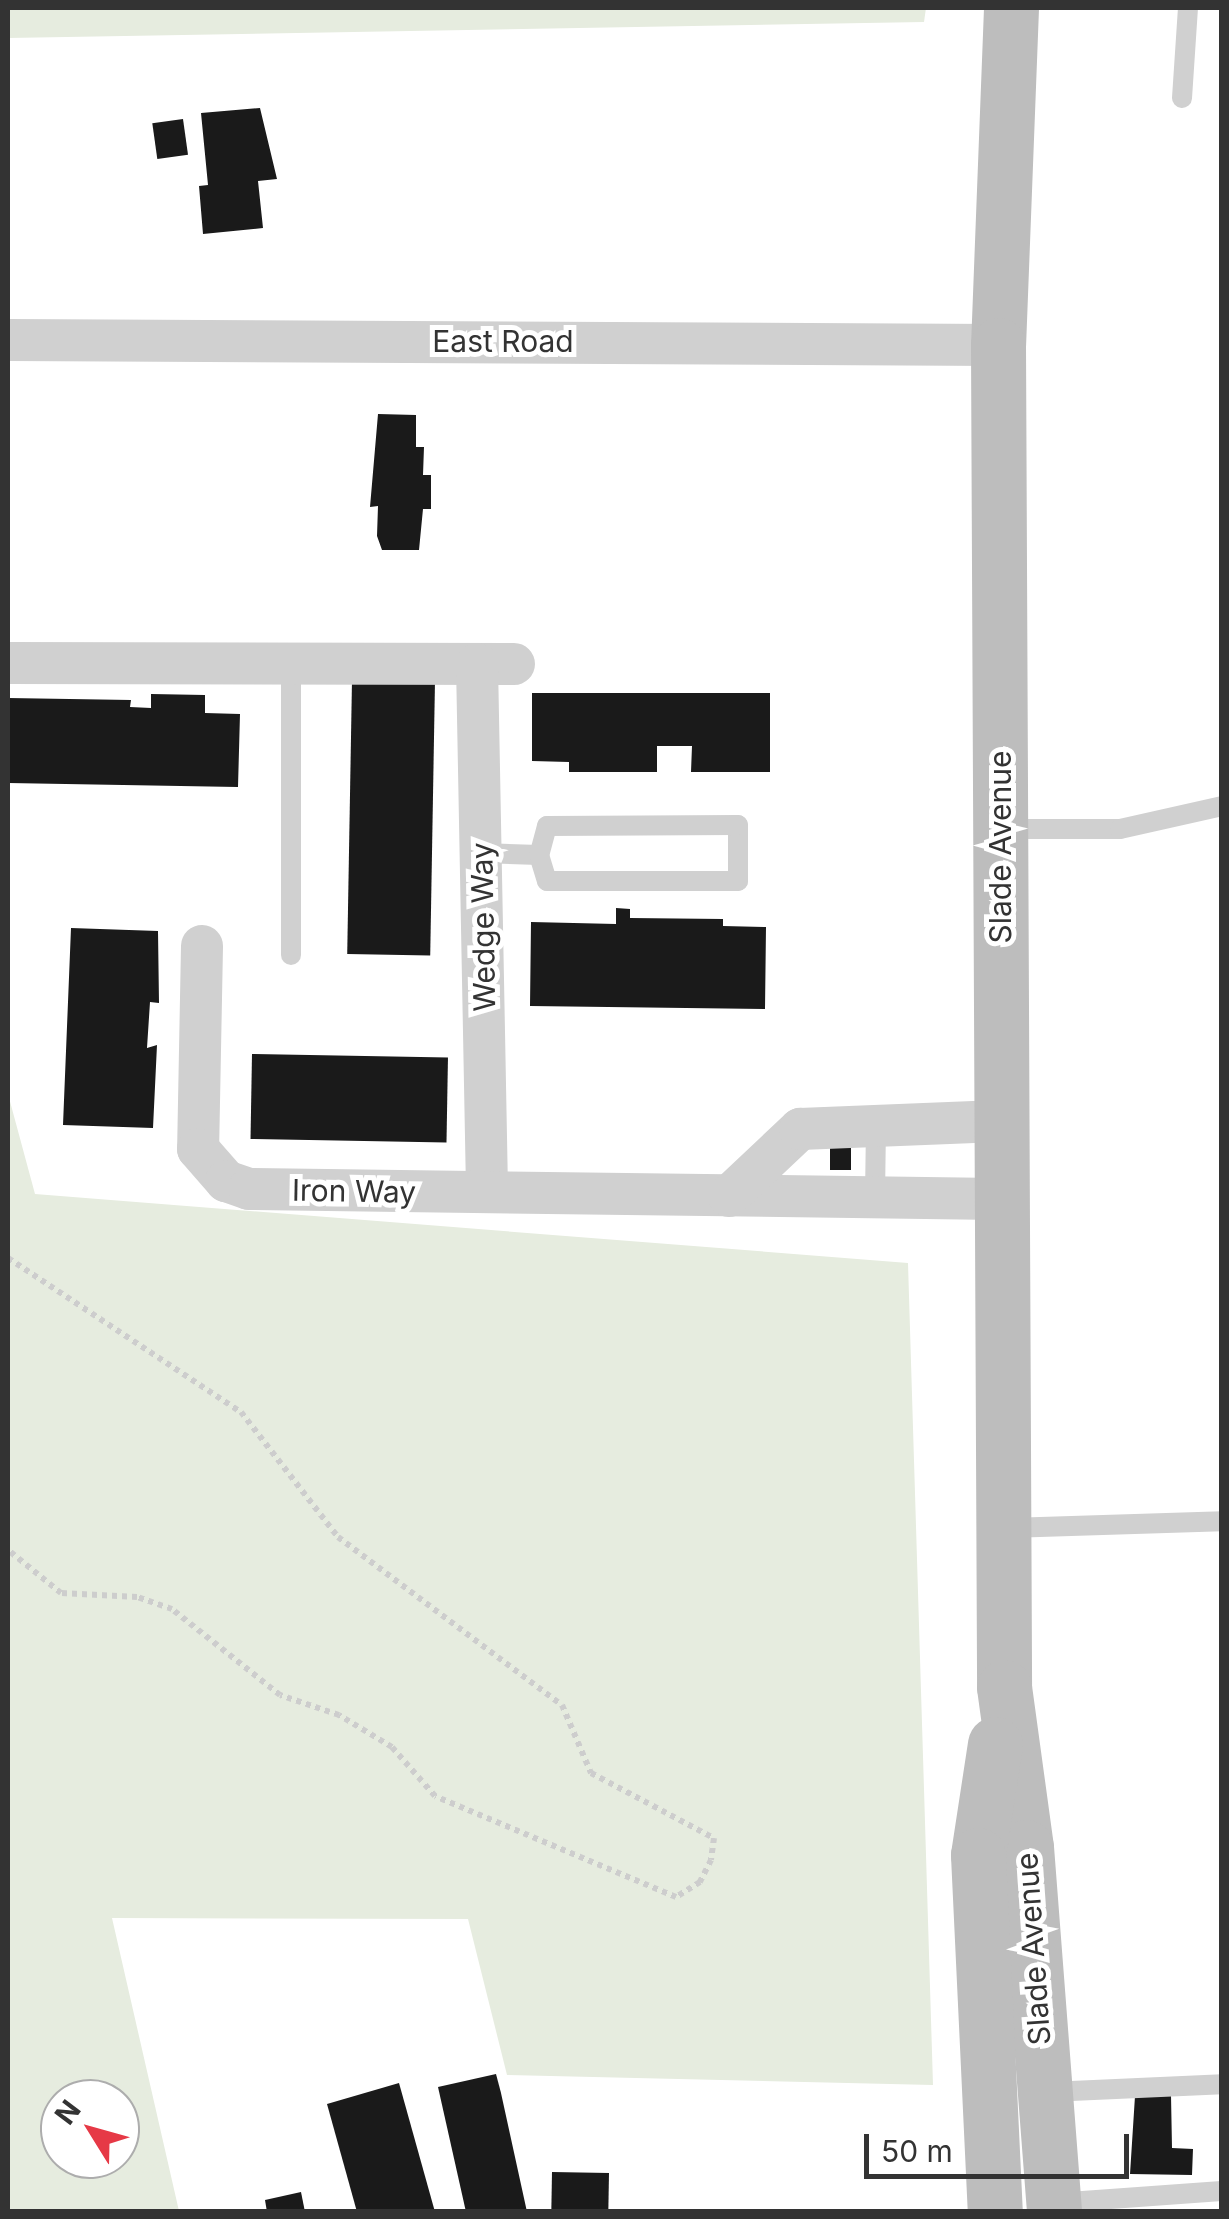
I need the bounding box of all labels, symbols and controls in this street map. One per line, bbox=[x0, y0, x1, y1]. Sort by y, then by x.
street label: East Road bbox=[432, 323, 574, 359]
street label: Slade Avenue bbox=[982, 750, 1018, 944]
street label: Wedge Way bbox=[464, 842, 502, 1012]
street label: Iron Way bbox=[292, 1172, 416, 1210]
street label: Slade Avenue bbox=[1008, 1851, 1058, 2047]
north arrow bbox=[40, 2079, 140, 2179]
text: N bbox=[48, 2093, 88, 2131]
scale bar bbox=[869, 2114, 1134, 2176]
text: 50 m bbox=[881, 2133, 953, 2169]

